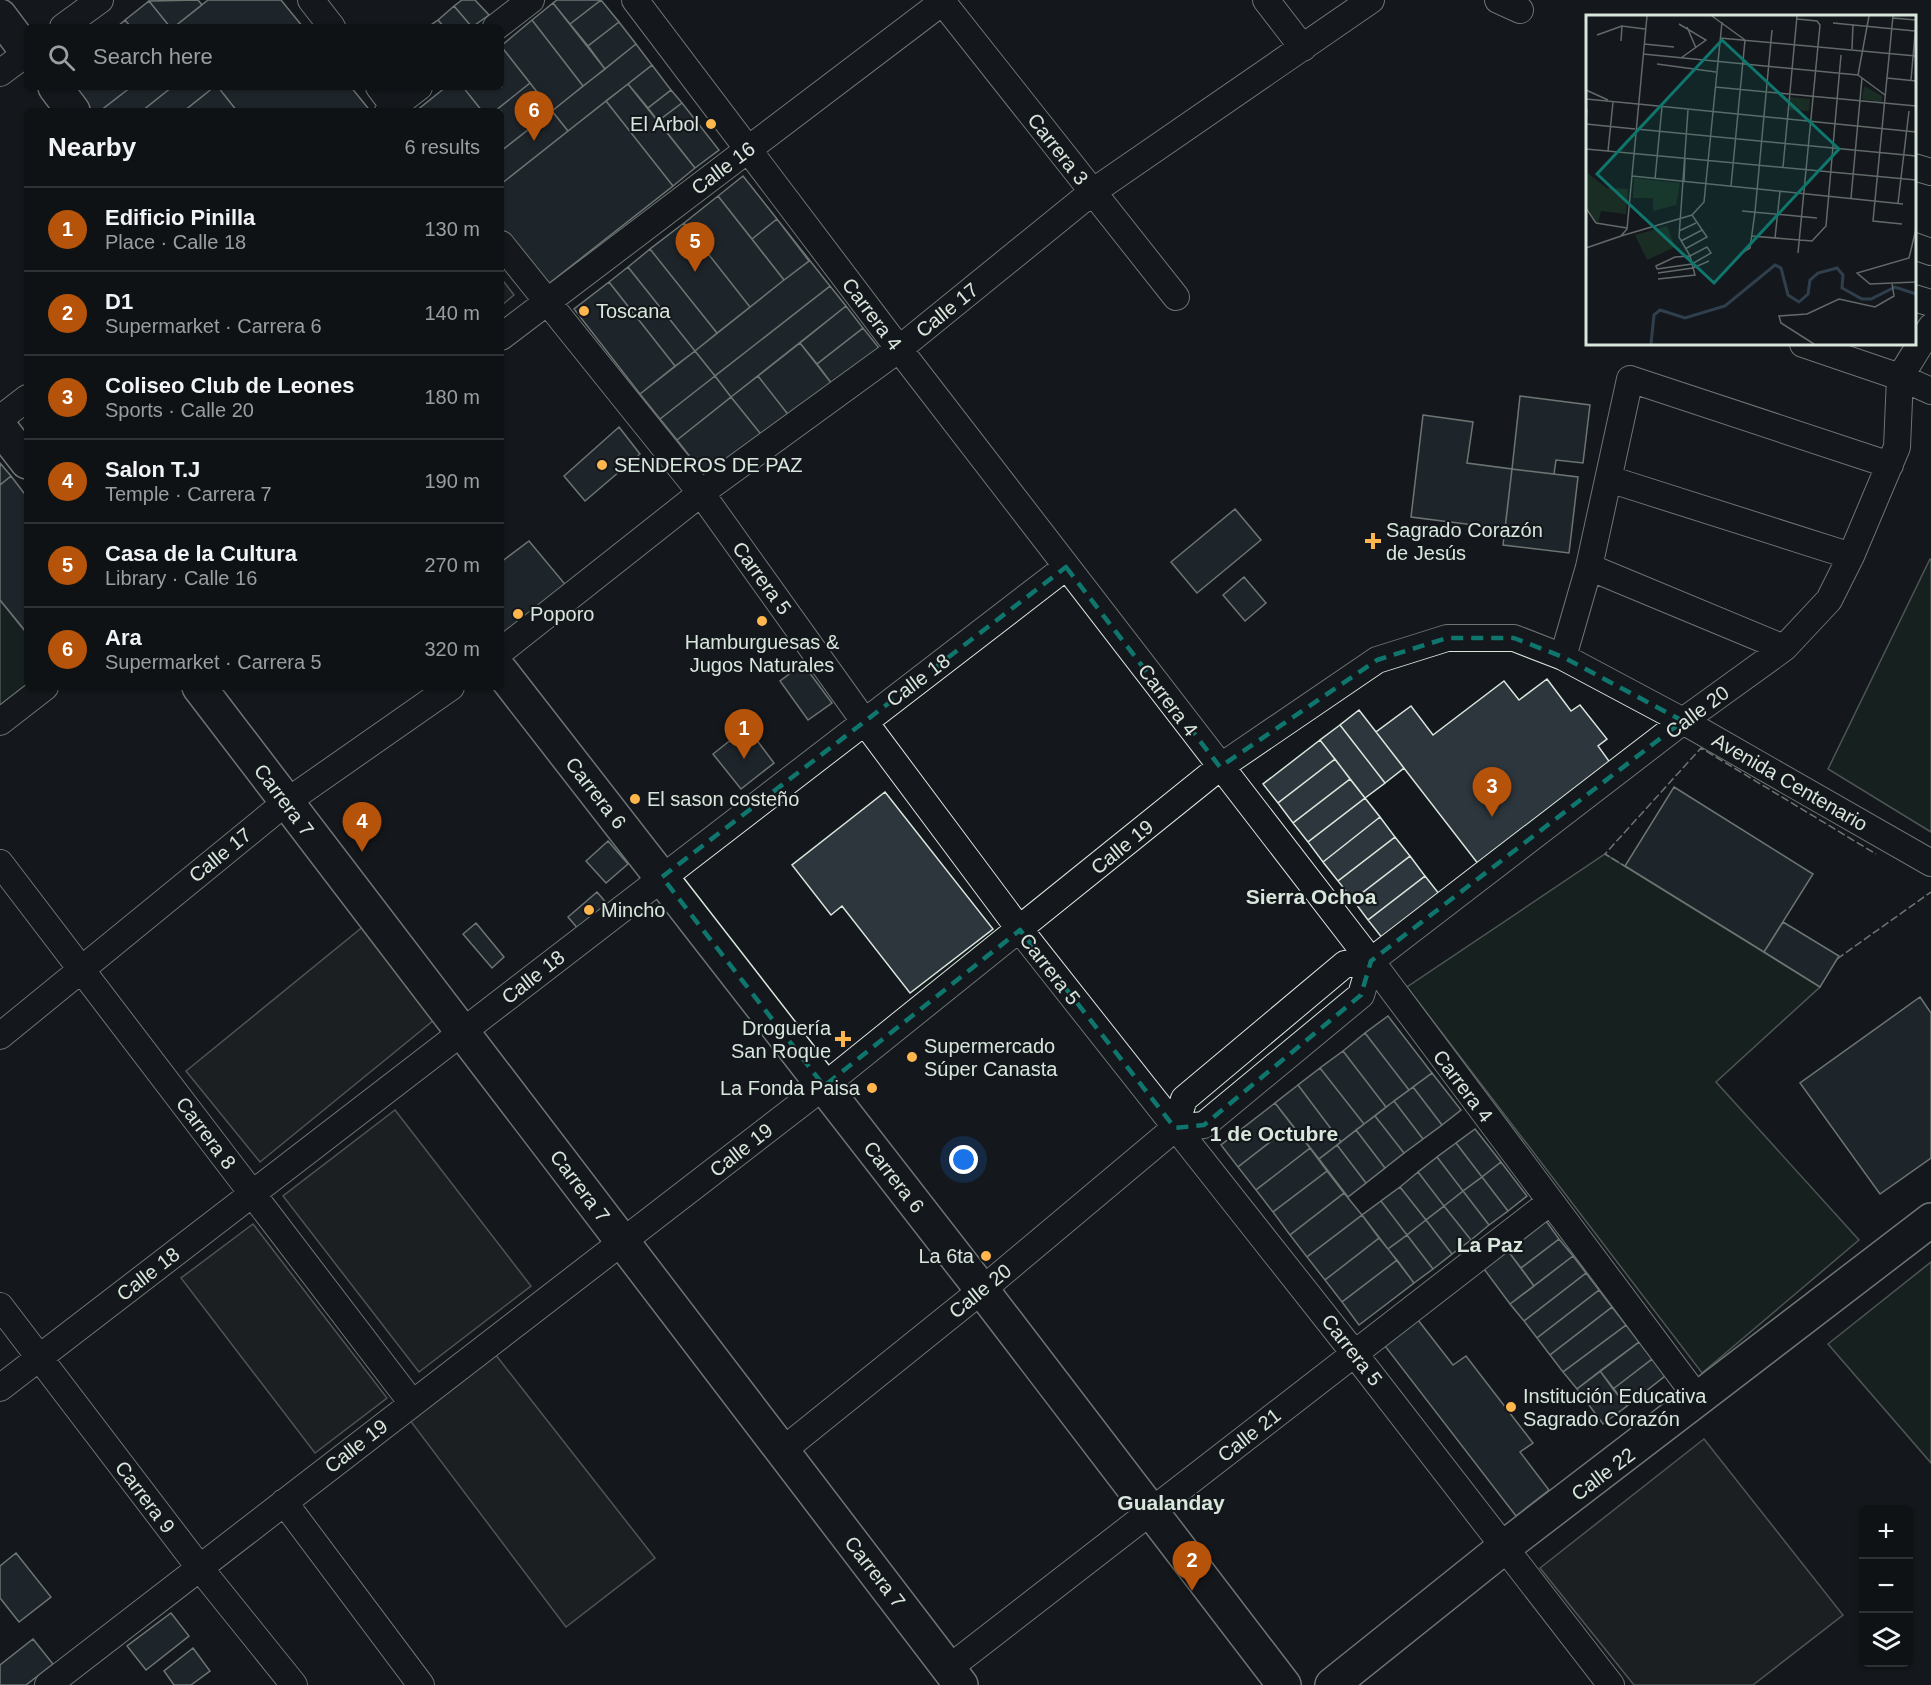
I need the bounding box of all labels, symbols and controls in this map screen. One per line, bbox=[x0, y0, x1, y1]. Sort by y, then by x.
inset map bbox=[1586, 15, 1916, 345]
search box bbox=[24, 24, 504, 90]
icon: search bbox=[45, 41, 78, 74]
text: Search here bbox=[93, 44, 213, 69]
pin: 6 bbox=[514, 92, 554, 141]
street label: Carrera 3 bbox=[1023, 109, 1093, 189]
place label: El Arbol bbox=[630, 113, 699, 135]
marker: El Arbol bbox=[704, 117, 718, 131]
text: Nearby bbox=[48, 132, 136, 162]
text: 6 results bbox=[404, 136, 480, 158]
street label: Calle 16 bbox=[687, 137, 759, 199]
text: Edificio Pinilla bbox=[105, 205, 255, 230]
text: 1 bbox=[62, 218, 73, 240]
text: 130 m bbox=[424, 218, 480, 240]
pin: 5 bbox=[676, 222, 714, 272]
text: Place · Calle 18 bbox=[105, 231, 246, 253]
street label: Carrera 4 bbox=[838, 274, 906, 354]
street label: Calle 17 bbox=[912, 278, 982, 342]
text: D1 bbox=[105, 289, 133, 314]
place label: Toscana bbox=[596, 300, 671, 322]
text: 2 bbox=[62, 302, 73, 324]
text: 140 m bbox=[424, 302, 480, 324]
marker: Toscana bbox=[577, 304, 591, 318]
text: Supermarket · Carrera 6 bbox=[105, 315, 322, 337]
text: Coliseo Club de Leones bbox=[105, 373, 354, 398]
text: 3 bbox=[62, 386, 73, 408]
text: 180 m bbox=[424, 386, 480, 408]
text: Sports · Calle 20 bbox=[105, 399, 254, 421]
place label: SENDEROS DE PAZ bbox=[614, 454, 803, 476]
text: Salon T.J bbox=[105, 457, 200, 482]
marker: SENDEROS DE PAZ bbox=[595, 458, 609, 472]
text: 4 bbox=[62, 470, 73, 492]
text: 190 m bbox=[424, 470, 480, 492]
text: Temple · Carrera 7 bbox=[105, 483, 272, 505]
place label: Sagrado Corazón de Jesús bbox=[1386, 519, 1543, 564]
marker: Sagrado Corazón de Jesús bbox=[1364, 532, 1382, 550]
street label: Carrera 5 bbox=[728, 537, 796, 619]
text: Casa de la Cultura bbox=[105, 541, 297, 566]
text: 5 bbox=[62, 554, 73, 576]
text: 270 m bbox=[424, 554, 480, 576]
text: Library · Calle 16 bbox=[105, 567, 257, 589]
place label: Poporo bbox=[530, 603, 595, 625]
marker: Poporo bbox=[511, 607, 525, 621]
marker: Hamburguesas & Jugos Naturales bbox=[755, 614, 769, 628]
text: Ara bbox=[105, 625, 142, 650]
place label: Hamburguesas & Jugos Naturales bbox=[685, 631, 840, 676]
text: 6 bbox=[62, 638, 73, 660]
text: 320 m bbox=[424, 638, 480, 660]
street label: Calle 18 bbox=[882, 649, 954, 711]
text: Supermarket · Carrera 5 bbox=[105, 651, 322, 673]
street label: Carrera 4 bbox=[1134, 660, 1202, 740]
street label: Calle 20 bbox=[1661, 681, 1733, 743]
pin: 1 bbox=[724, 710, 764, 759]
street label: Avenida Centenario bbox=[1709, 729, 1871, 835]
street label: Carrera 6 bbox=[561, 753, 631, 833]
street label: Carrera 7 bbox=[250, 760, 318, 840]
pin: 3 bbox=[1472, 768, 1512, 817]
place label: El sason costeño bbox=[647, 788, 799, 810]
marker: El sason costeño bbox=[628, 792, 642, 806]
pin: 4 bbox=[342, 802, 382, 852]
street label: Calle 19 bbox=[1087, 815, 1157, 879]
street label: Calle 17 bbox=[185, 823, 255, 887]
district label: Sierra Ochoa bbox=[1246, 885, 1377, 908]
place label: Mincho bbox=[601, 899, 665, 921]
marker: Mincho bbox=[582, 903, 596, 917]
street label: Carrera 5 bbox=[1015, 929, 1085, 1009]
street label: Calle 18 bbox=[497, 946, 569, 1008]
place label: Droguería San Roque bbox=[731, 1017, 832, 1062]
marker: Droguería San Roque bbox=[836, 1032, 850, 1046]
place label: Supermercado Súper Canasta bbox=[924, 1035, 1058, 1080]
street label: Carrera 4 bbox=[1429, 1046, 1497, 1126]
marker: Supermercado Súper Canasta bbox=[905, 1050, 919, 1064]
place label: La Fonda Paisa bbox=[720, 1077, 861, 1099]
marker: La Fonda Paisa bbox=[865, 1081, 879, 1095]
street label: Carrera 8 bbox=[172, 1093, 240, 1173]
street label: Calle 19 bbox=[705, 1119, 777, 1181]
district label: 1 de Octubre bbox=[1210, 1122, 1338, 1145]
street label: Carrera 6 bbox=[859, 1137, 929, 1217]
your location bbox=[949, 1145, 978, 1174]
street label: Carrera 7 bbox=[546, 1146, 614, 1226]
district label: La Paz bbox=[1457, 1233, 1523, 1256]
street label: Calle 18 bbox=[112, 1243, 184, 1305]
place label: La 6ta bbox=[918, 1245, 975, 1267]
marker: La 6ta bbox=[979, 1249, 993, 1263]
street label: Calle 20 bbox=[945, 1259, 1015, 1323]
street label: Carrera 5 bbox=[1317, 1310, 1387, 1390]
place label: Institución Educativa Sagrado Corazón bbox=[1523, 1385, 1707, 1430]
marker: Institución Educativa Sagrado Corazón bbox=[1504, 1400, 1518, 1414]
street label: Calle 21 bbox=[1213, 1404, 1285, 1466]
street label: Calle 19 bbox=[320, 1415, 392, 1477]
street label: Calle 22 bbox=[1567, 1443, 1639, 1505]
street label: Carrera 9 bbox=[111, 1457, 179, 1537]
district label: Gualanday bbox=[1117, 1491, 1225, 1514]
map controls bbox=[1859, 1505, 1913, 1667]
button: + bbox=[1859, 1505, 1913, 1559]
street label: Carrera 7 bbox=[840, 1532, 910, 1612]
pin: 2 bbox=[1172, 1542, 1212, 1591]
button: − bbox=[1859, 1559, 1913, 1613]
button: layers bbox=[1859, 1613, 1913, 1667]

